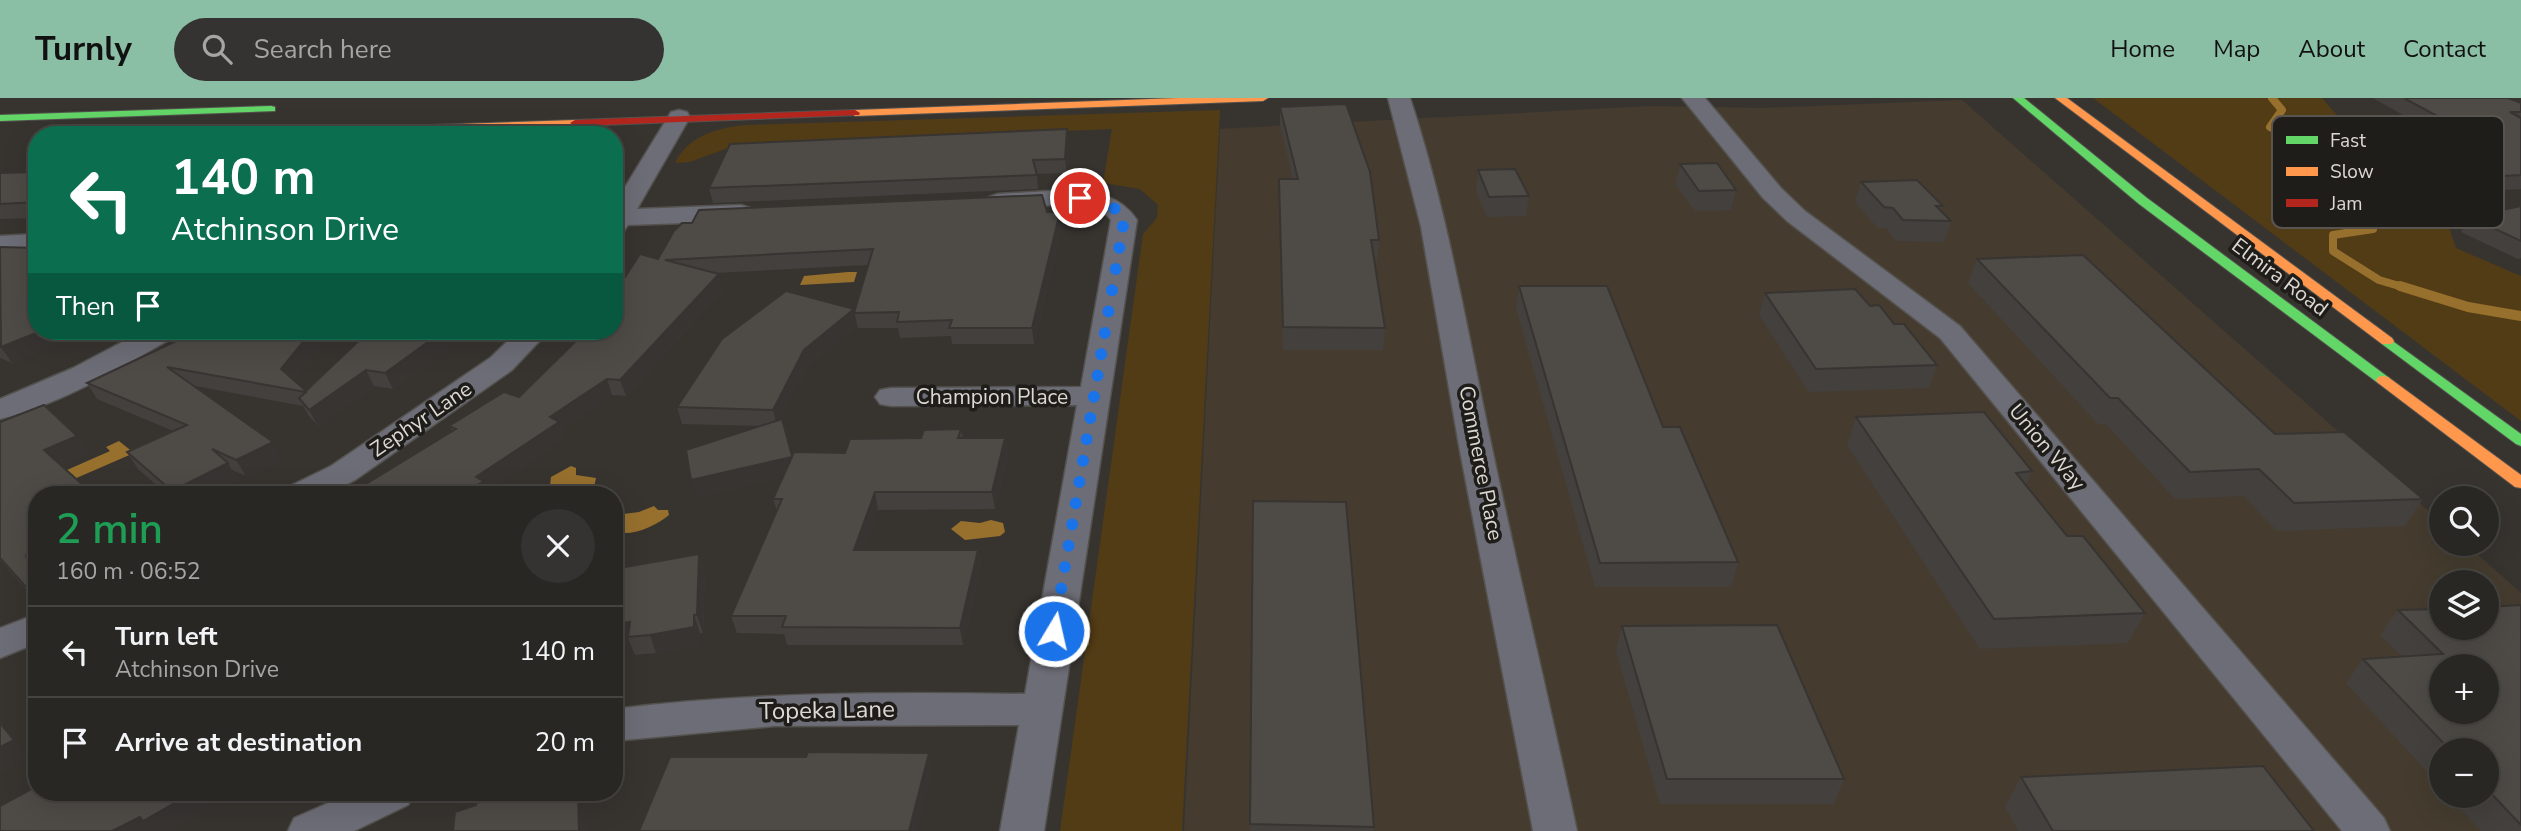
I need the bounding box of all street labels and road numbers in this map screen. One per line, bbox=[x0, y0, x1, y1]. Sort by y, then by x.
street label: Elmira Road bbox=[2226, 231, 2334, 323]
street label: Zephyr Lane bbox=[365, 375, 477, 463]
street label: Champion Place bbox=[916, 383, 1068, 411]
street label: Commerce Place bbox=[1452, 383, 1510, 543]
street label: Union Way bbox=[2003, 398, 2092, 496]
street label: Topeka Lane bbox=[759, 693, 895, 727]

